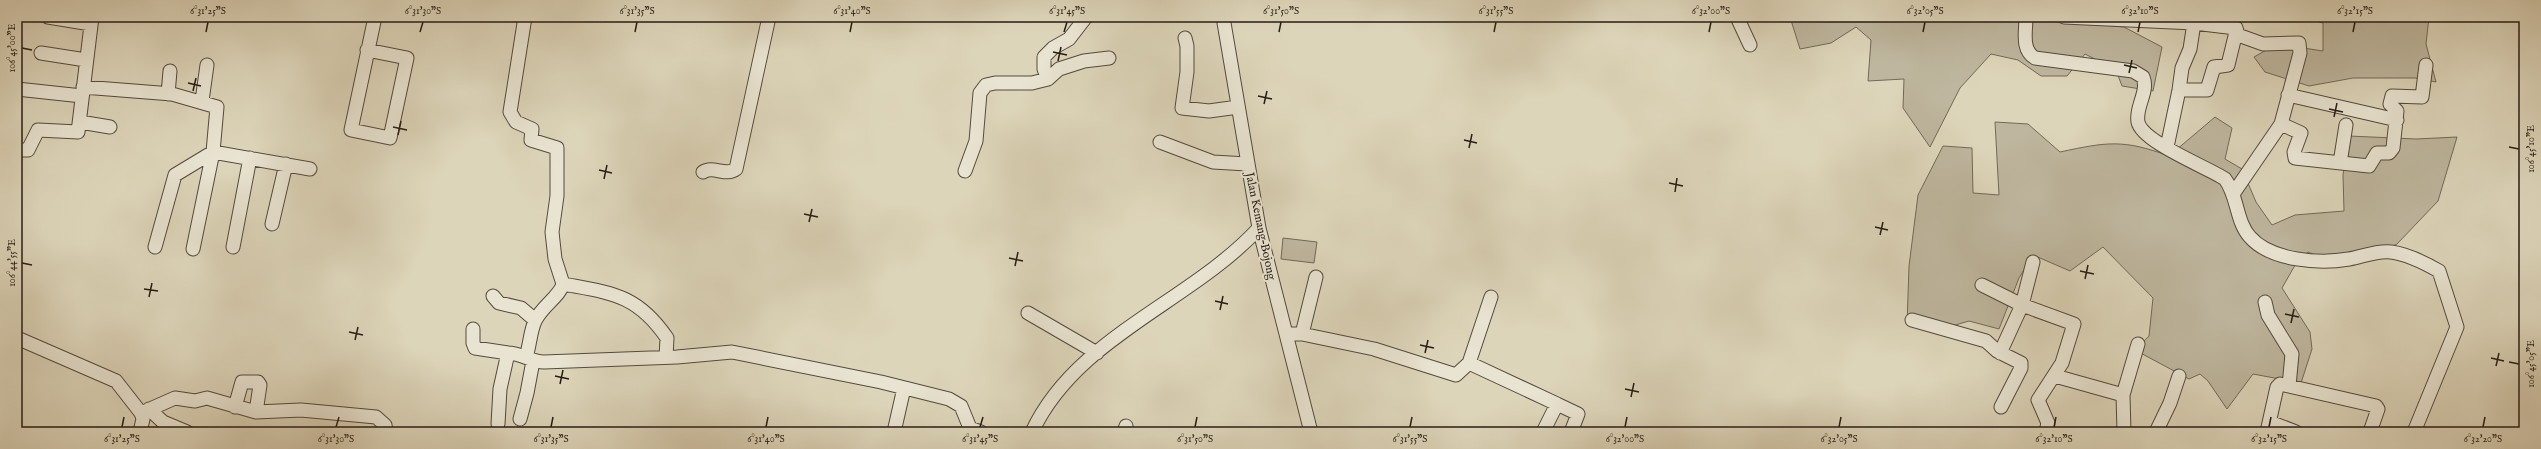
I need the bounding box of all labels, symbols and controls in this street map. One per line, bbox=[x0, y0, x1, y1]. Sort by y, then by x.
text: 6°31'25"S bbox=[190, 5, 226, 18]
text: 6°31'30"S bbox=[405, 5, 441, 18]
text: 6°31'35"S bbox=[619, 5, 655, 18]
text: 6°31'40"S bbox=[833, 5, 871, 18]
text: 6°31'45"S bbox=[1049, 5, 1085, 18]
text: 6°31'50"S bbox=[1263, 5, 1299, 18]
text: 6°31'55"S bbox=[1479, 5, 1513, 18]
text: 6°32'00"S bbox=[1692, 5, 1730, 18]
text: 6°32'05"S bbox=[1906, 5, 1944, 18]
text: 6°32'10"S bbox=[2121, 5, 2159, 18]
text: 6°32'15"S bbox=[2337, 5, 2373, 18]
text: 106°45'00"E bbox=[6, 23, 19, 72]
text: 106°45'10"E bbox=[2525, 125, 2538, 173]
street label: Jalan Kemang–Bojong bbox=[1240, 169, 1279, 282]
text: 106°44'55"E bbox=[6, 239, 19, 287]
text: 106°45'05"E bbox=[2525, 340, 2538, 388]
text: 6°31'25"S bbox=[104, 433, 140, 446]
text: 6°31'30"S bbox=[318, 433, 354, 446]
text: 6°31'35"S bbox=[533, 433, 569, 446]
text: 6°31'40"S bbox=[747, 433, 785, 446]
text: 6°31'45"S bbox=[962, 433, 998, 446]
text: 6°31'50"S bbox=[1177, 433, 1213, 446]
text: 6°31'55"S bbox=[1393, 433, 1427, 446]
text: 6°32'00"S bbox=[1606, 433, 1644, 446]
text: 6°32'05"S bbox=[1820, 433, 1858, 446]
text: 6°32'10"S bbox=[2035, 433, 2073, 446]
text: 6°32'15"S bbox=[2251, 433, 2287, 446]
text: 6°32'20"S bbox=[2464, 433, 2502, 446]

